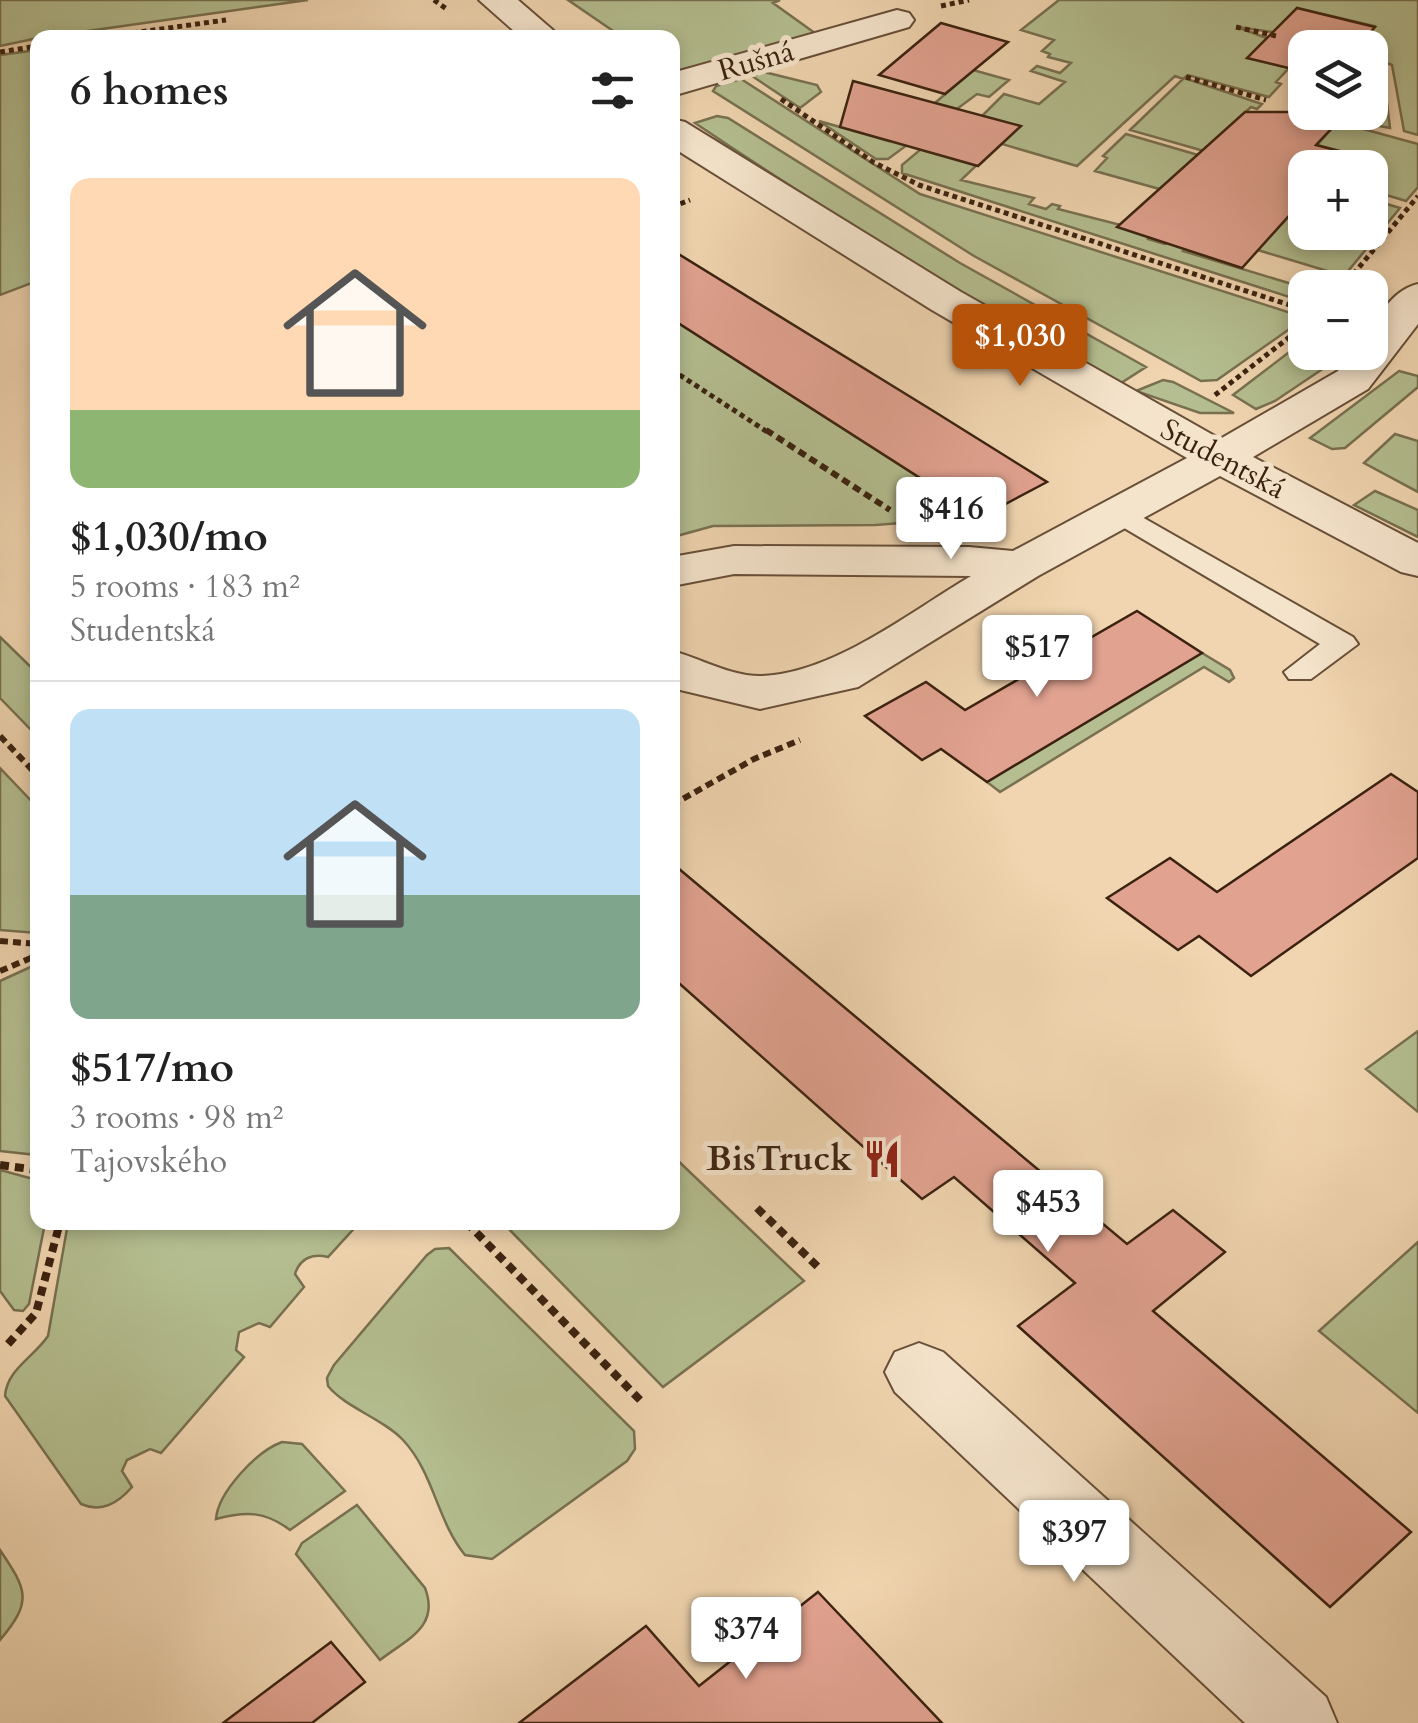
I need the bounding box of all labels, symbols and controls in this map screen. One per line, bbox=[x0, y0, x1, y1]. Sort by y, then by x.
map controls bbox=[1288, 30, 1388, 370]
button: layers bbox=[1288, 30, 1388, 130]
street label: Rušná bbox=[713, 31, 799, 91]
text: 6 homes bbox=[70, 62, 228, 119]
icon: filters bbox=[585, 63, 640, 118]
button: + bbox=[1288, 150, 1388, 250]
icon: home bbox=[265, 243, 445, 423]
button: − bbox=[1288, 270, 1388, 370]
pin: $1,030 bbox=[939, 304, 1101, 389]
text: $1,030 bbox=[974, 314, 1066, 358]
street label: Studentská bbox=[1153, 409, 1293, 509]
pin: $416 bbox=[892, 477, 1010, 562]
text: $416 bbox=[918, 487, 984, 531]
text: $1,030/mo bbox=[70, 508, 268, 565]
text: 5 rooms · 183 m² bbox=[70, 565, 300, 609]
text: Studentská bbox=[70, 609, 215, 653]
pin: $517 bbox=[978, 615, 1096, 700]
text: $517 bbox=[1004, 625, 1070, 669]
icon: home bbox=[265, 774, 445, 954]
text: $517/mo bbox=[70, 1039, 234, 1096]
text: 3 rooms · 98 m² bbox=[70, 1096, 283, 1140]
place label: BisTruck bbox=[707, 1135, 852, 1183]
restaurant icon: BisTruck bbox=[861, 1138, 903, 1180]
text: Tajovského bbox=[70, 1140, 227, 1184]
pin: $453 bbox=[989, 1170, 1107, 1255]
text: $453 bbox=[1015, 1180, 1081, 1224]
pin: $397 bbox=[1015, 1500, 1133, 1585]
text: $397 bbox=[1041, 1510, 1107, 1554]
pin: $374 bbox=[687, 1597, 805, 1682]
text: $374 bbox=[713, 1607, 779, 1651]

